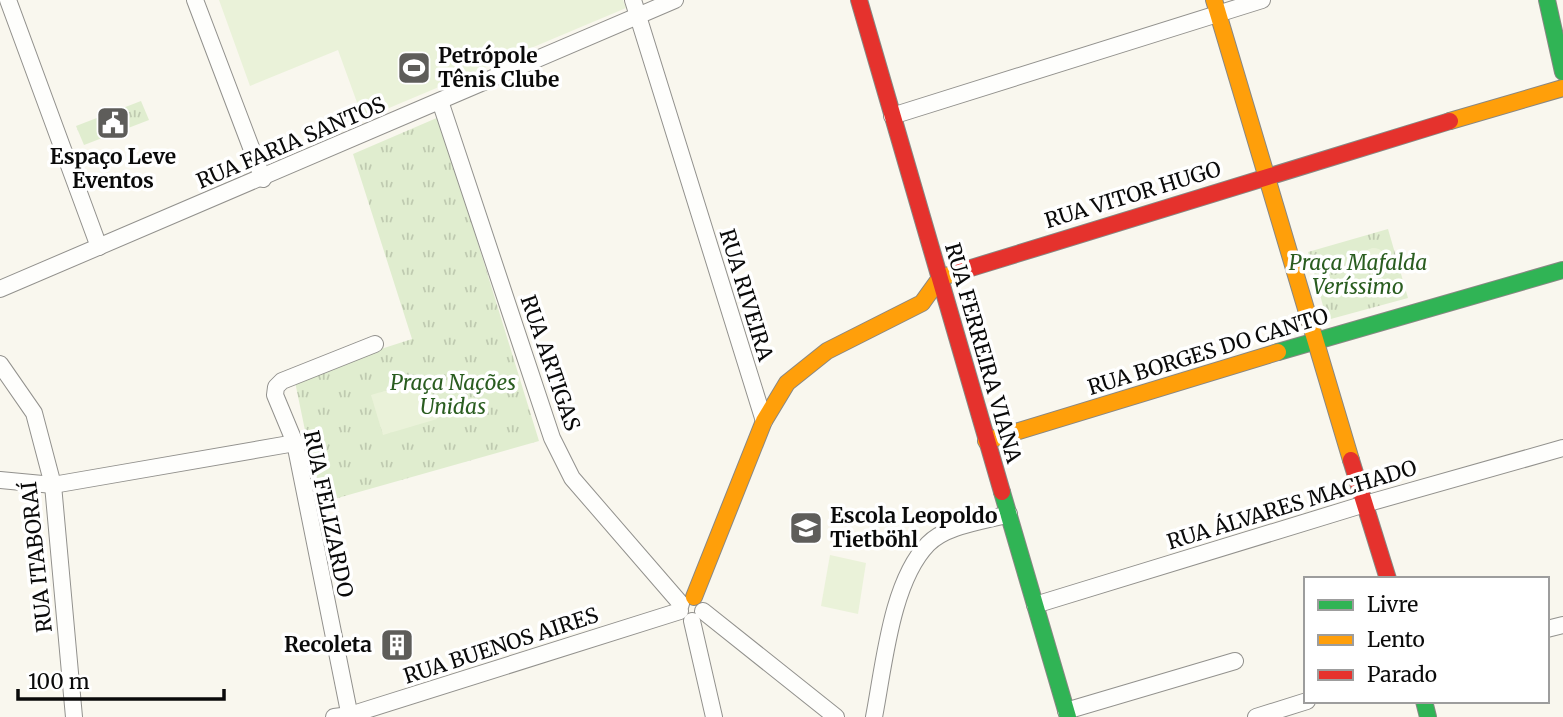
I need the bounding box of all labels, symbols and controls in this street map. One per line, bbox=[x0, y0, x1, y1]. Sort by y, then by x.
place label: Petrópole Tênis Clube bbox=[438, 42, 559, 93]
sports icon: Petrópole Tênis Clube bbox=[395, 49, 433, 87]
street label: RUA FARIA SANTOS bbox=[192, 91, 389, 195]
public building icon: Espaço Leve Eventos bbox=[94, 104, 132, 142]
place label: Espaço Leve Eventos bbox=[50, 143, 176, 194]
street label: RUA VITOR HUGO bbox=[1041, 155, 1224, 234]
street label: RUA RIVEIRA bbox=[714, 226, 779, 364]
street label: RUA FERREIRA VIANA bbox=[939, 240, 1028, 466]
park label: Praça Mafalda Veríssimo bbox=[1289, 249, 1427, 300]
street label: RUA ARTIGAS bbox=[515, 291, 586, 434]
street label: RUA BORGES DO CANTO bbox=[1084, 302, 1331, 401]
park label: Praça Nações Unidas bbox=[390, 369, 516, 420]
street label: RUA FELIZARDO bbox=[298, 428, 359, 600]
street label: RUA ÁLVARES MACHADO bbox=[1163, 453, 1420, 555]
street label: RUA ITABORAÍ bbox=[14, 480, 58, 634]
place label: Escola Leopoldo Tietböhl bbox=[830, 502, 997, 553]
school or university icon: Escola Leopoldo Tietböhl bbox=[787, 509, 825, 547]
legend bbox=[1304, 577, 1549, 703]
text: Livre bbox=[1367, 591, 1418, 618]
street label: RUA BUENOS AIRES bbox=[400, 601, 602, 690]
building icon: Recoleta bbox=[378, 626, 416, 664]
text: Lento bbox=[1367, 626, 1425, 653]
place label: Recoleta bbox=[284, 631, 372, 658]
scale bar bbox=[18, 658, 224, 702]
text: Parado bbox=[1367, 661, 1437, 688]
text: 100 m bbox=[28, 668, 90, 695]

